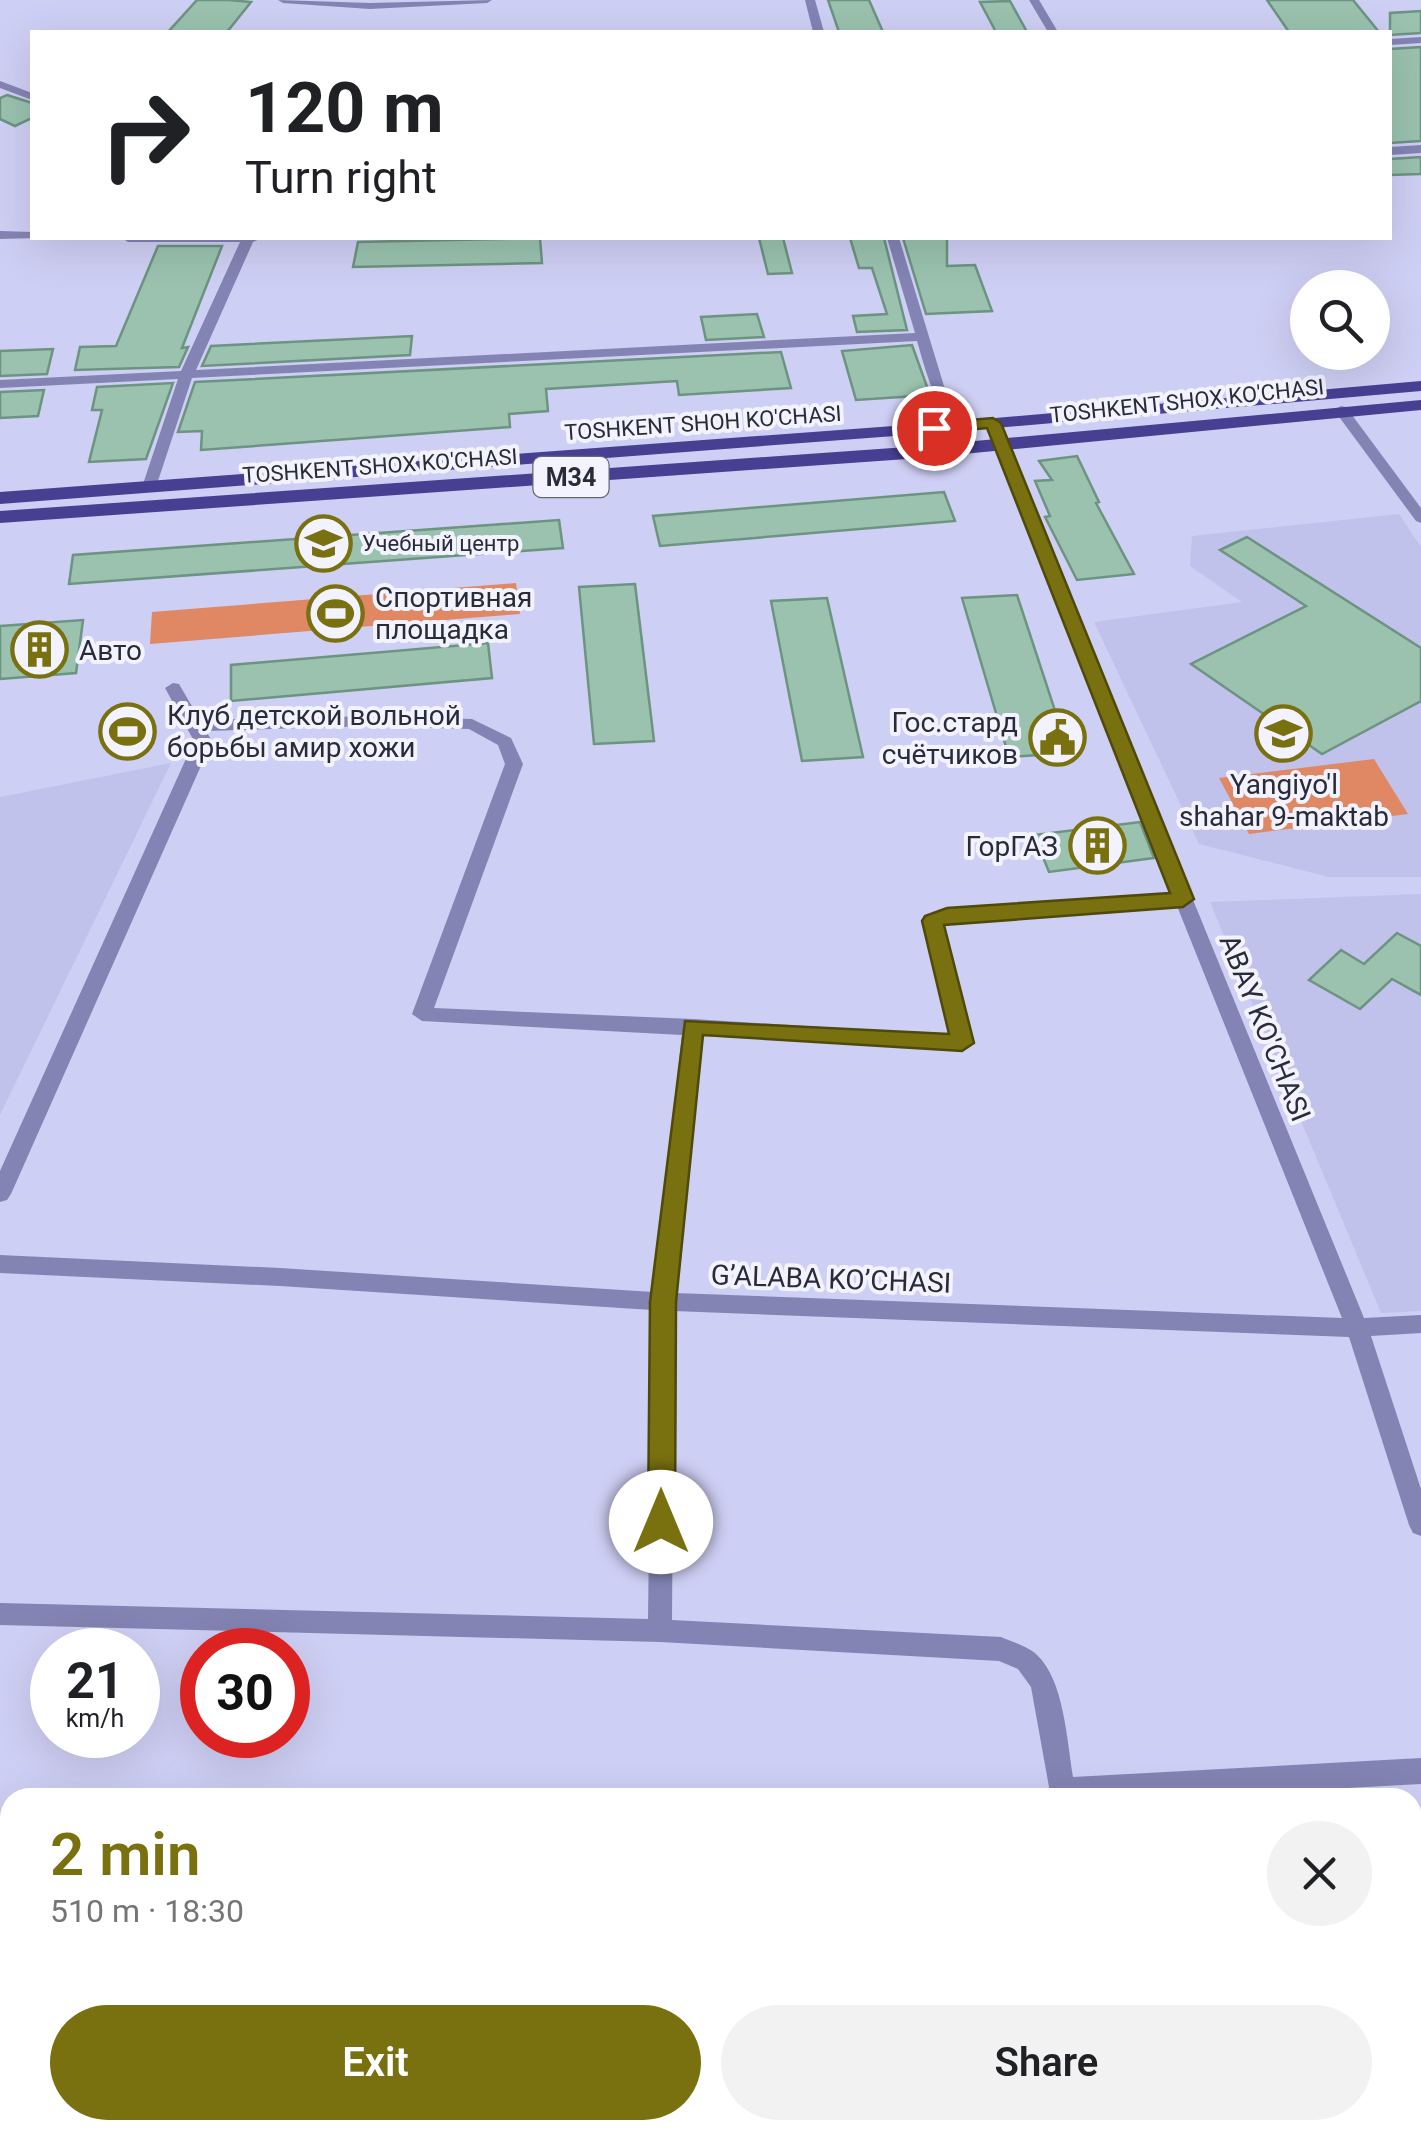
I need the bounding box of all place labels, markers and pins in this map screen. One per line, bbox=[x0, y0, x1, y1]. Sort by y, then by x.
pin bbox=[892, 386, 977, 471]
school or university icon: Учебный центр bbox=[293, 513, 353, 573]
place label: Учебный центр bbox=[362, 531, 519, 556]
place label: Спортивная площадка bbox=[375, 581, 532, 646]
sports icon: Спортивная площадка bbox=[306, 583, 366, 643]
building icon: Авто bbox=[10, 620, 70, 680]
place label: Авто bbox=[79, 634, 142, 667]
place label: Клуб детской вольной борьбы амир хожи bbox=[167, 699, 461, 764]
sports icon: Клуб детской вольной борьбы амир хожи bbox=[98, 701, 158, 761]
school or university icon: Yangiyo'l shahar 9-maktab bbox=[1254, 703, 1314, 763]
place label: Гос.стард счётчиков bbox=[882, 706, 1018, 771]
public building icon: Гос.стард счётчиков bbox=[1027, 708, 1087, 768]
place label: Yangiyo'l shahar 9-maktab bbox=[1179, 768, 1389, 833]
building icon: ГорГАЗ bbox=[1067, 816, 1127, 876]
place label: ГорГАЗ bbox=[965, 830, 1058, 863]

